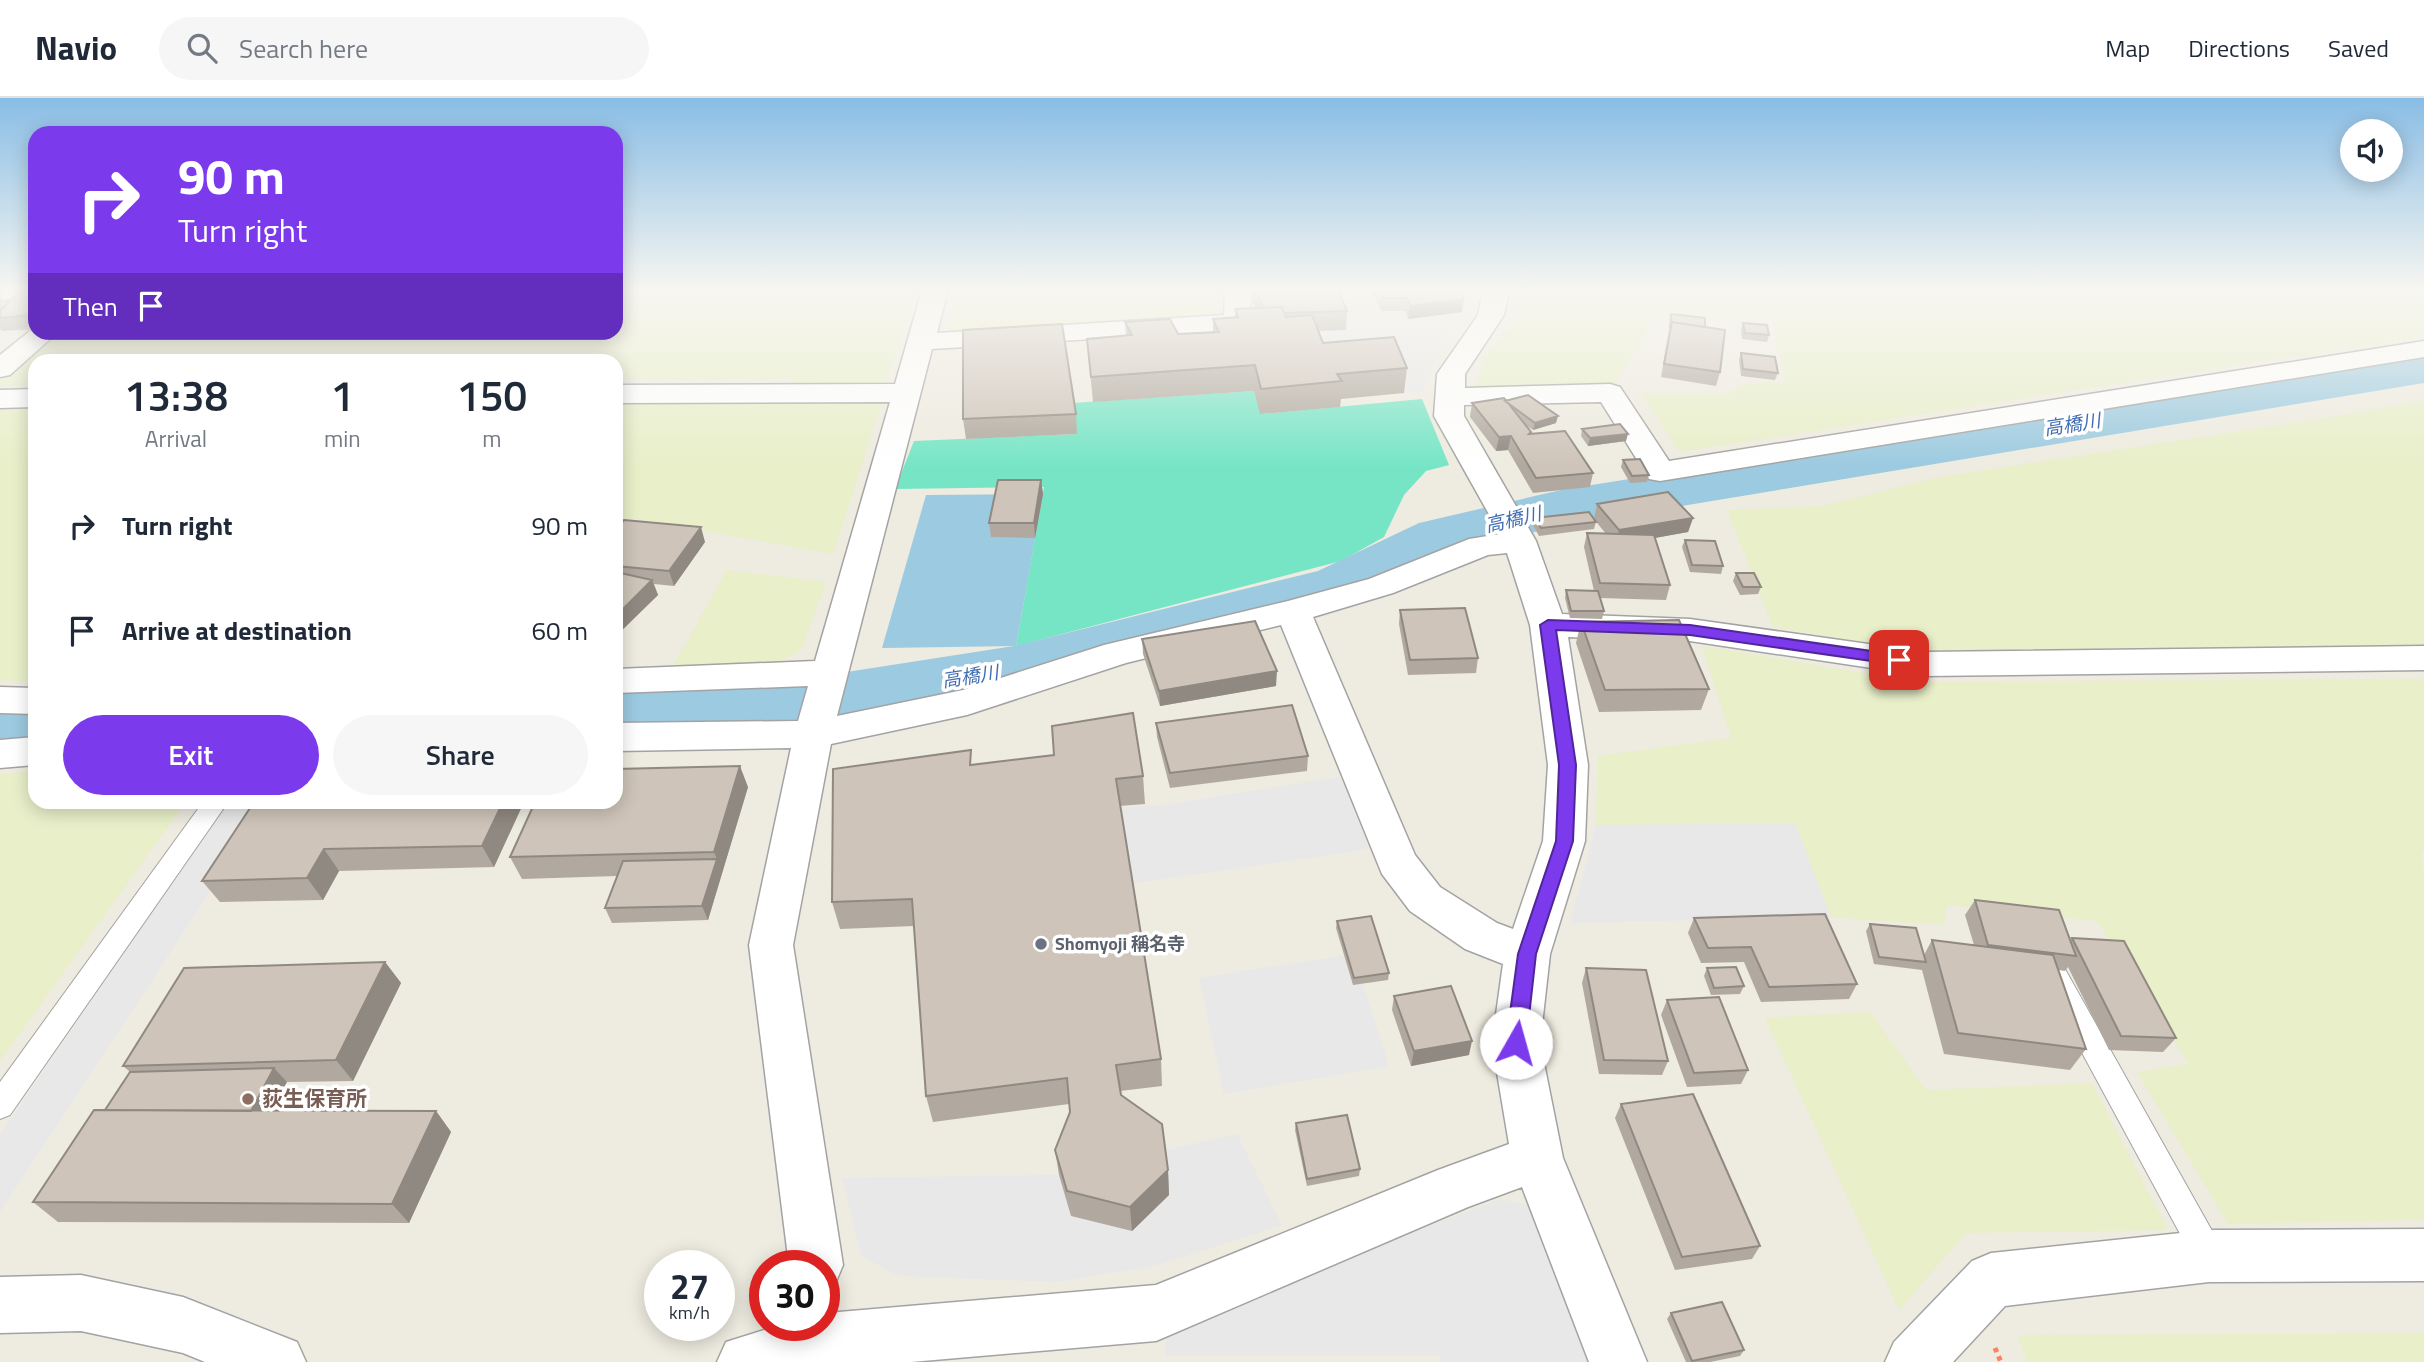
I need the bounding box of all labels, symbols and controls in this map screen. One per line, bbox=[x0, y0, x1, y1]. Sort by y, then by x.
search box bbox=[159, 17, 649, 80]
text: Navio bbox=[35, 23, 117, 73]
icon: search bbox=[183, 29, 221, 67]
text: Search here bbox=[239, 29, 368, 68]
text: Map bbox=[2105, 30, 2150, 66]
text: Directions bbox=[2188, 30, 2290, 66]
text: Saved bbox=[2328, 30, 2389, 66]
map controls bbox=[2340, 119, 2403, 182]
button: sound bbox=[2340, 119, 2403, 182]
text: 90 m bbox=[178, 138, 285, 213]
icon: right bbox=[63, 154, 154, 245]
text: Turn right bbox=[178, 206, 307, 254]
text: Then bbox=[63, 287, 118, 326]
icon: arrive bbox=[132, 287, 170, 325]
text: 13:38 bbox=[124, 363, 228, 427]
text: 1 bbox=[331, 363, 354, 427]
text: 150 bbox=[457, 363, 527, 427]
water label: 高橋川 bbox=[2041, 404, 2104, 442]
text: Arrival bbox=[145, 421, 207, 456]
text: min bbox=[324, 421, 361, 456]
text: m bbox=[482, 421, 501, 456]
water label: 高橋川 bbox=[1482, 498, 1546, 539]
text: Turn right bbox=[122, 506, 233, 545]
text: 90 m bbox=[531, 506, 588, 545]
icon: right bbox=[63, 507, 101, 545]
text: Arrive at destination bbox=[122, 611, 352, 650]
text: 60 m bbox=[531, 611, 588, 650]
icon: arrive bbox=[63, 612, 101, 650]
pin bbox=[1869, 630, 1929, 690]
icon: arrive bbox=[1880, 641, 1918, 679]
water label: 高橋川 bbox=[939, 656, 1002, 694]
button: Exit bbox=[63, 715, 319, 795]
button: Share bbox=[333, 715, 588, 795]
place label: Shomyoji 稱名寺 bbox=[1055, 930, 1185, 957]
marker: Shomyoji 稱名寺 bbox=[1033, 936, 1049, 952]
position arrow bbox=[1479, 1006, 1553, 1080]
place label: 荻生保育所 bbox=[262, 1082, 367, 1114]
marker: 荻生保育所 bbox=[240, 1091, 256, 1107]
speed limit sign: 30 bbox=[749, 1250, 840, 1341]
text: 27 bbox=[670, 1259, 709, 1313]
text: km/h bbox=[669, 1299, 710, 1326]

